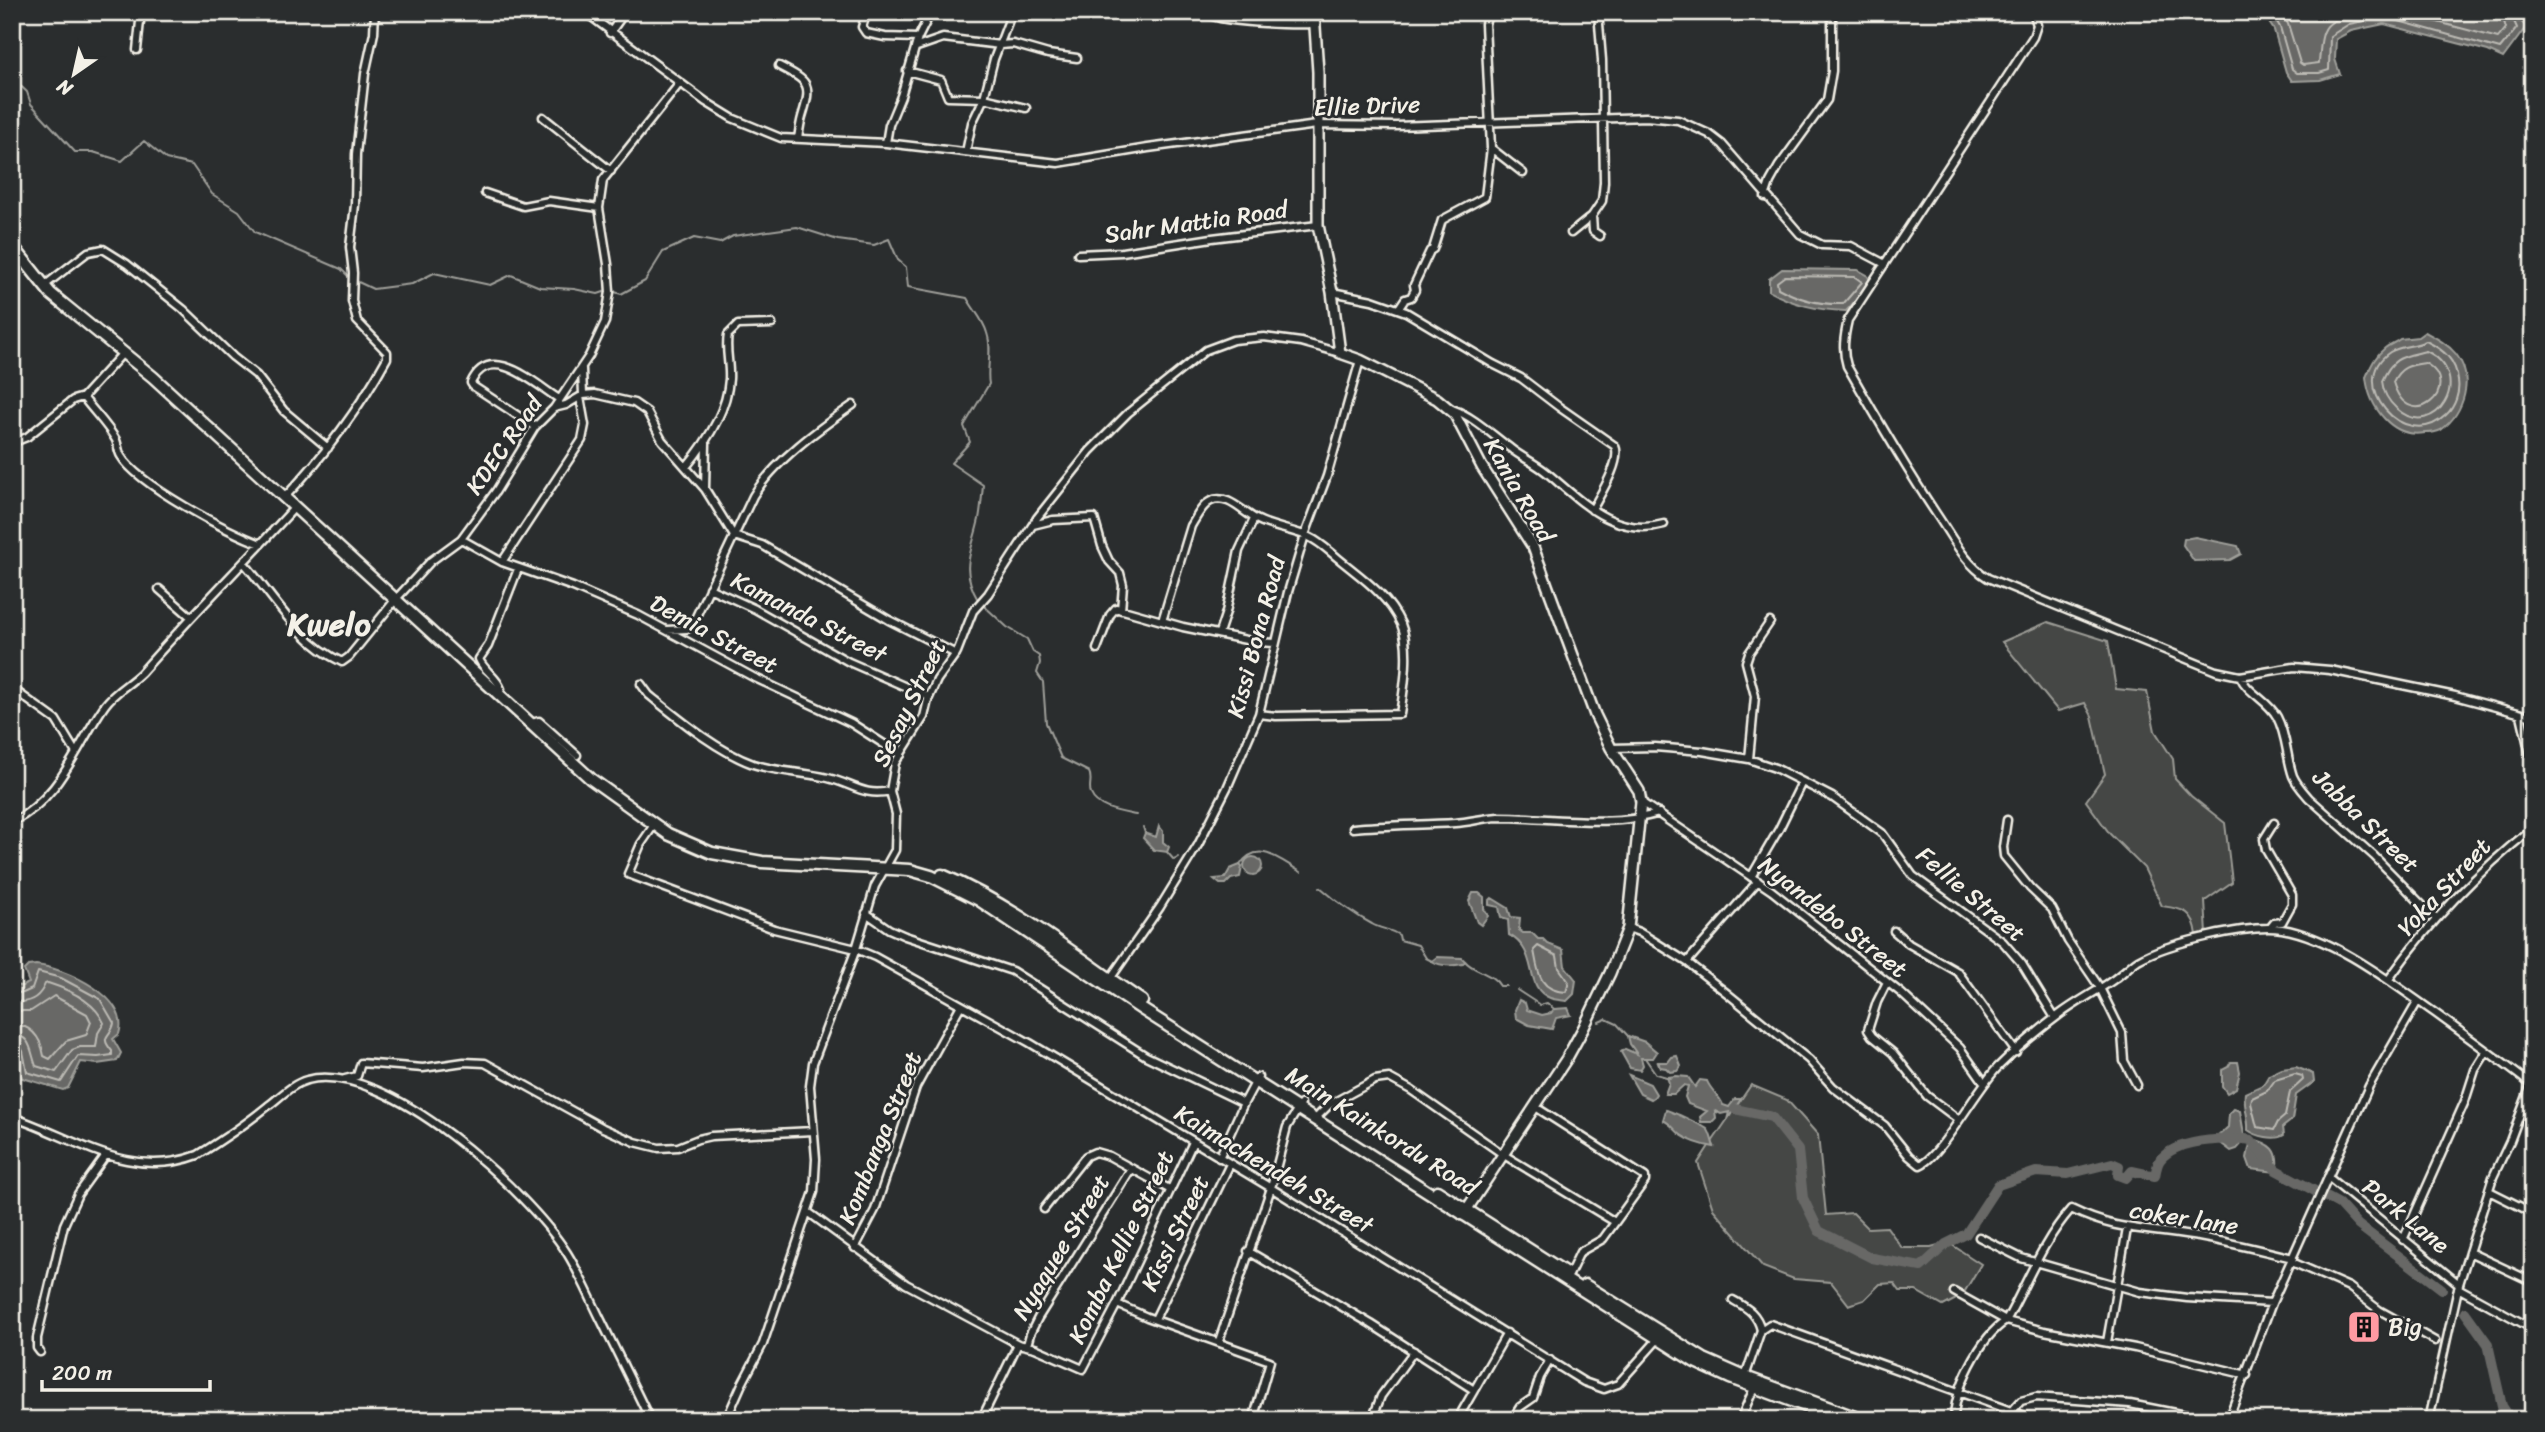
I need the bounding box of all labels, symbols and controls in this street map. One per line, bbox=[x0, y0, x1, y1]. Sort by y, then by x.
north arrow bbox=[38, 38, 108, 108]
text: N bbox=[49, 70, 80, 106]
street label: Ellie Drive bbox=[1313, 83, 1421, 129]
street label: Sahr Mattia Road bbox=[1102, 188, 1292, 256]
street label: KDEC Road bbox=[454, 384, 555, 504]
street label: Kania Road bbox=[1472, 429, 1567, 553]
street label: Kissi Bona Road bbox=[1214, 549, 1298, 723]
street label: Kamanda Street bbox=[723, 560, 896, 675]
street label: Demia Street bbox=[642, 582, 786, 686]
district label: Kwelo bbox=[286, 596, 371, 653]
street label: Sesay Street bbox=[860, 632, 958, 774]
street label: Jabba Street bbox=[2302, 758, 2430, 884]
street label: Yoka Street bbox=[2386, 827, 2502, 947]
street label: Fellie Street bbox=[1906, 835, 2036, 953]
street label: Nyandebo Street bbox=[1749, 845, 1917, 989]
street label: Kombanga Street bbox=[826, 1045, 934, 1231]
street label: Main Kainkordu Road bbox=[1277, 1054, 1488, 1208]
street label: Kaimachendeh Street bbox=[1166, 1093, 1383, 1246]
street label: Komba Kellie Street bbox=[1056, 1143, 1186, 1351]
street label: Nyaquee Street bbox=[1001, 1166, 1121, 1328]
street label: Park Lane bbox=[2353, 1167, 2460, 1265]
street label: Kissi Street bbox=[1129, 1168, 1221, 1298]
street label: coker lane bbox=[2127, 1189, 2241, 1247]
place label: Big bbox=[2388, 1306, 2422, 1348]
building icon: Big bbox=[2345, 1308, 2383, 1346]
scale bar bbox=[42, 1348, 210, 1392]
text: 200 m bbox=[52, 1354, 112, 1392]

